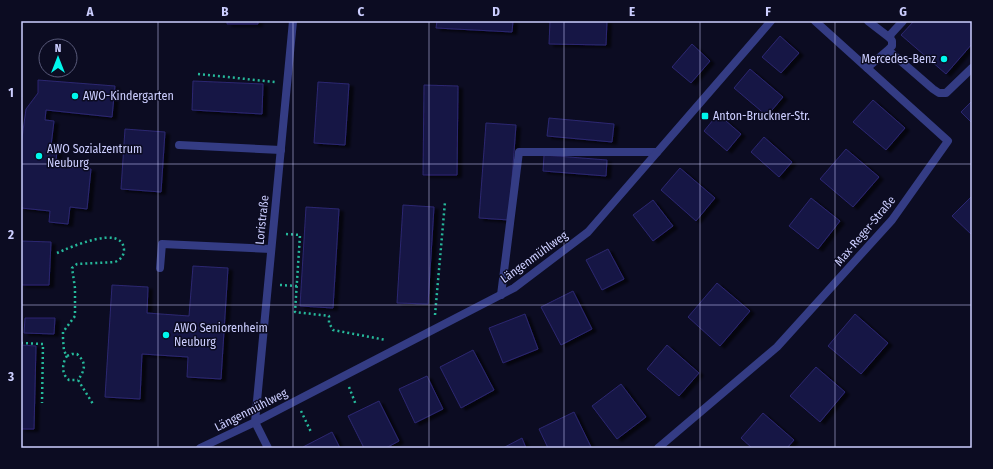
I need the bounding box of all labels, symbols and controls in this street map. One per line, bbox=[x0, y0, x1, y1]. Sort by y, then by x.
text: A bbox=[85, 4, 94, 19]
text: B bbox=[221, 4, 229, 19]
text: C bbox=[358, 4, 365, 19]
text: D bbox=[492, 4, 500, 19]
text: E bbox=[629, 4, 635, 19]
text: F bbox=[765, 4, 771, 19]
text: G bbox=[899, 4, 907, 19]
north arrow bbox=[38, 38, 78, 78]
text: N bbox=[55, 42, 61, 55]
place label: Mercedes-Benz bbox=[862, 52, 936, 66]
marker: Mercedes-Benz bbox=[939, 54, 949, 64]
text: 1 bbox=[8, 85, 14, 100]
place label: AWO-Kindergarten bbox=[83, 89, 174, 103]
marker: AWO-Kindergarten bbox=[70, 91, 80, 101]
place label: Anton-Bruckner-Str. bbox=[713, 109, 810, 123]
marker: Anton-Bruckner-Str. bbox=[700, 111, 710, 121]
place label: AWO Sozialzentrum Neuburg bbox=[47, 142, 142, 170]
marker: AWO Sozialzentrum Neuburg bbox=[34, 151, 44, 161]
street label: Max-Reger-Straße bbox=[832, 193, 898, 269]
street label: Loristraße bbox=[252, 195, 272, 245]
text: 2 bbox=[7, 227, 14, 242]
street label: Längenmühlweg bbox=[498, 228, 571, 286]
place label: AWO Seniorenheim Neuburg bbox=[174, 321, 268, 349]
marker: AWO Seniorenheim Neuburg bbox=[161, 330, 171, 340]
text: 3 bbox=[7, 369, 14, 384]
street label: Längenmühlweg bbox=[212, 386, 290, 434]

